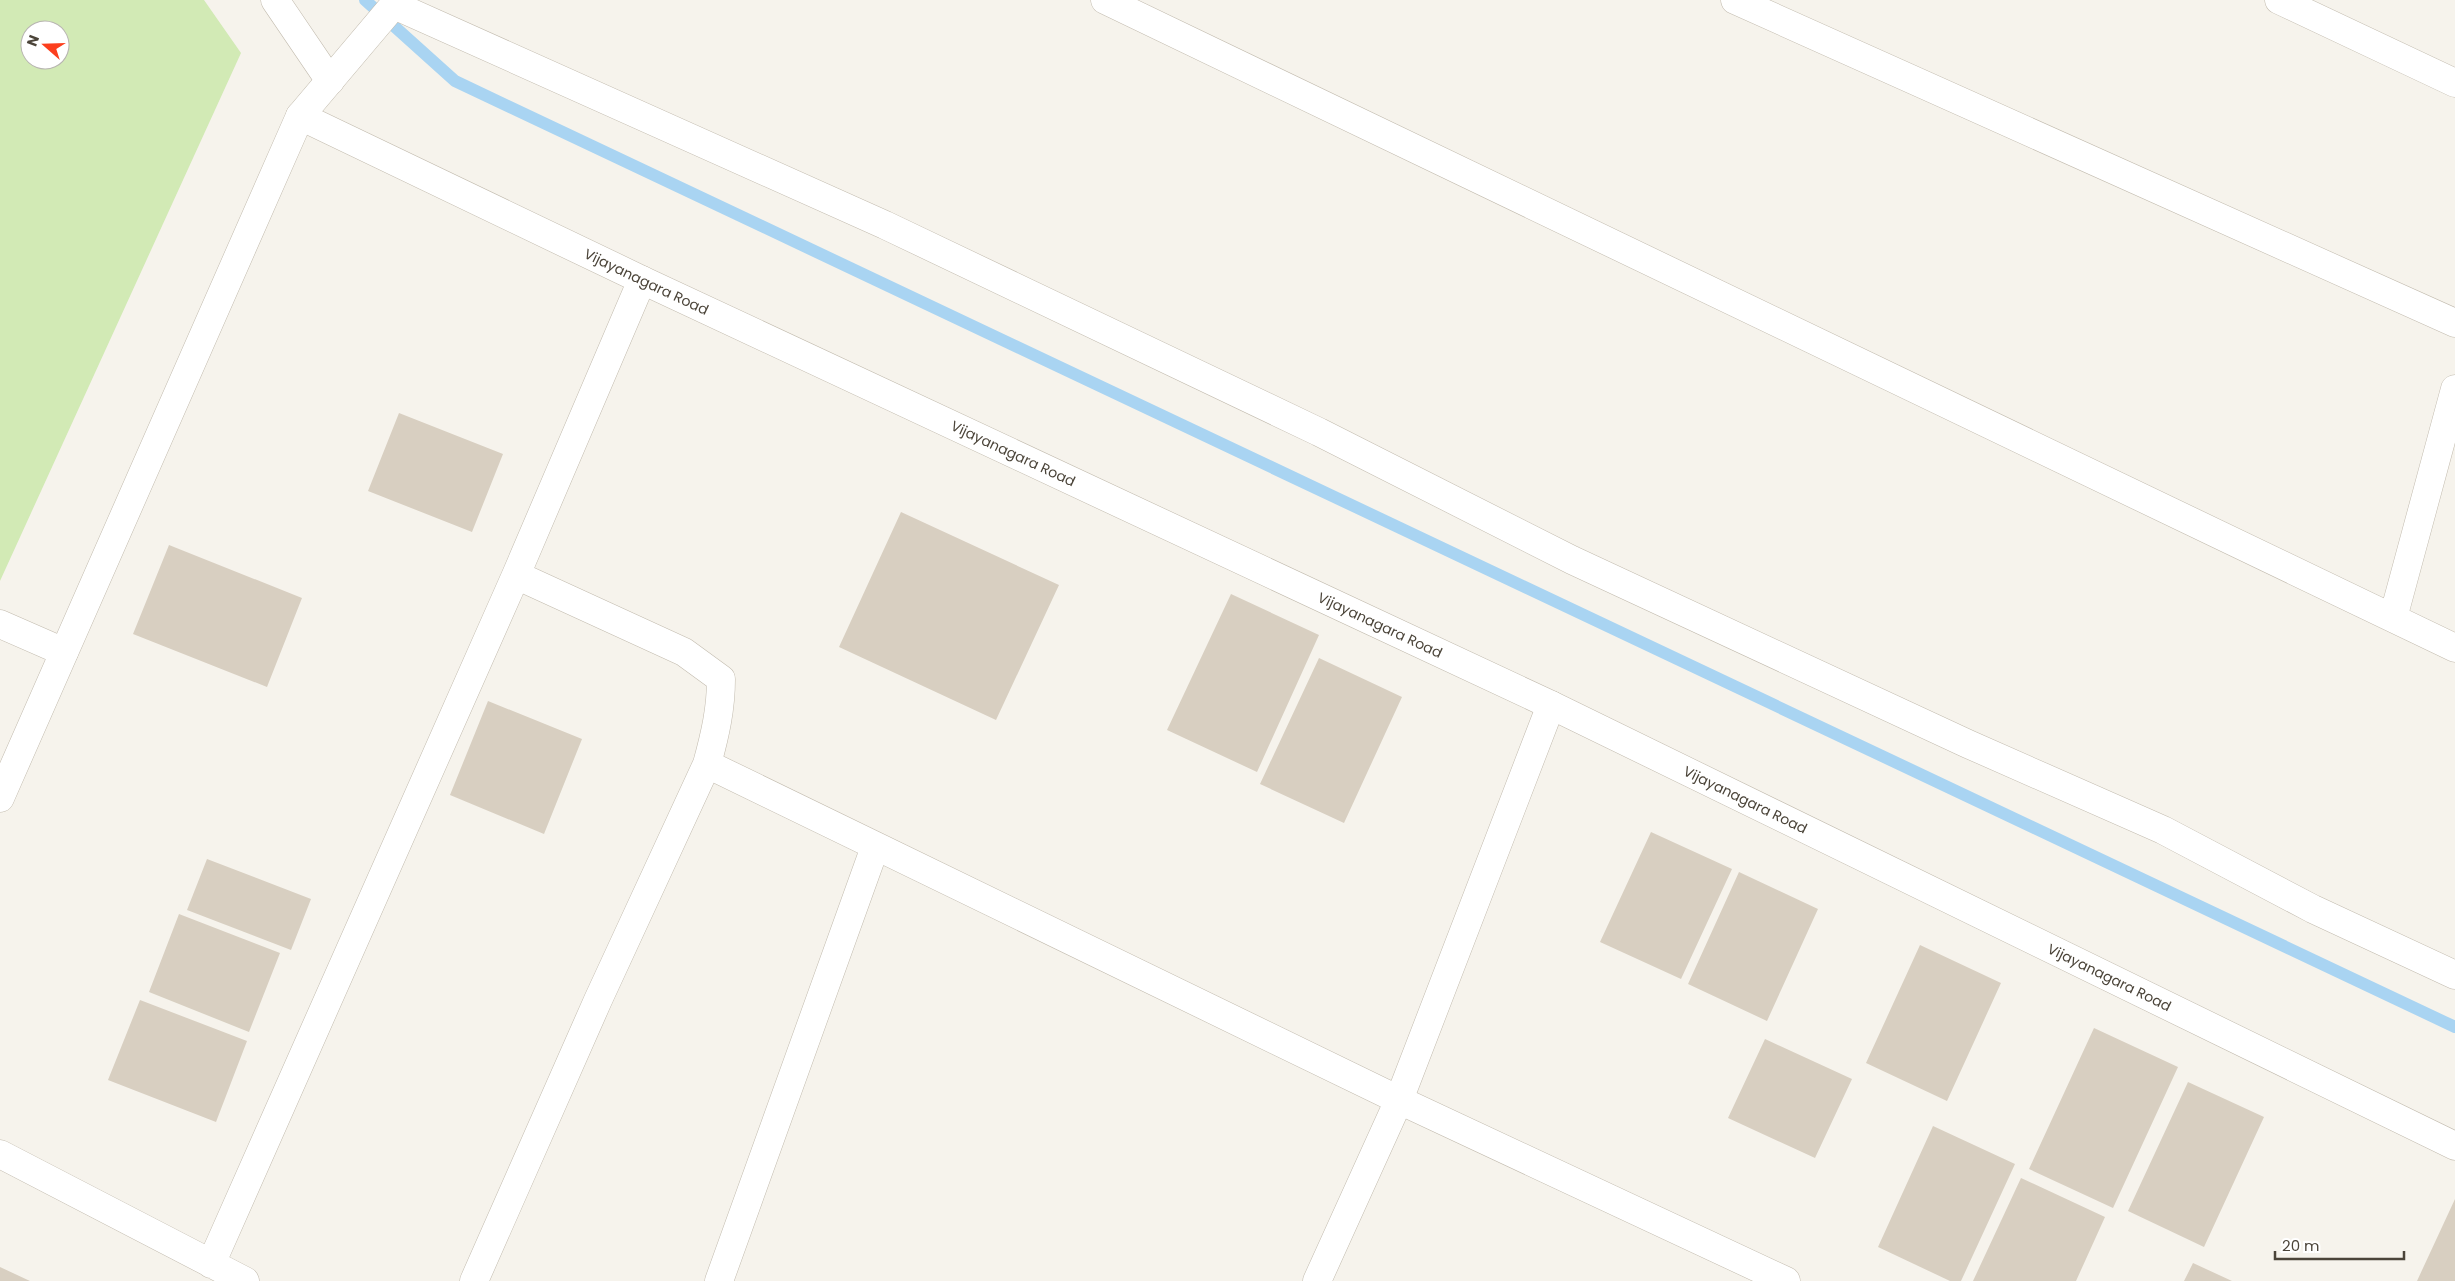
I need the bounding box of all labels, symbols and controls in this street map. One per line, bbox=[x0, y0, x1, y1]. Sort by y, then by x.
north arrow bbox=[20, 20, 70, 70]
text: N bbox=[22, 32, 44, 49]
street label: Vijayanagara Road bbox=[581, 244, 712, 320]
street label: Vijayanagara Road bbox=[948, 416, 1079, 491]
street label: Vijayanagara Road bbox=[1314, 587, 1446, 663]
street label: Vijayanagara Road bbox=[1680, 761, 1811, 839]
street label: Vijayanagara Road bbox=[2044, 939, 2175, 1016]
scale bar bbox=[2275, 1228, 2404, 1260]
text: 20 m bbox=[2282, 1235, 2320, 1256]

